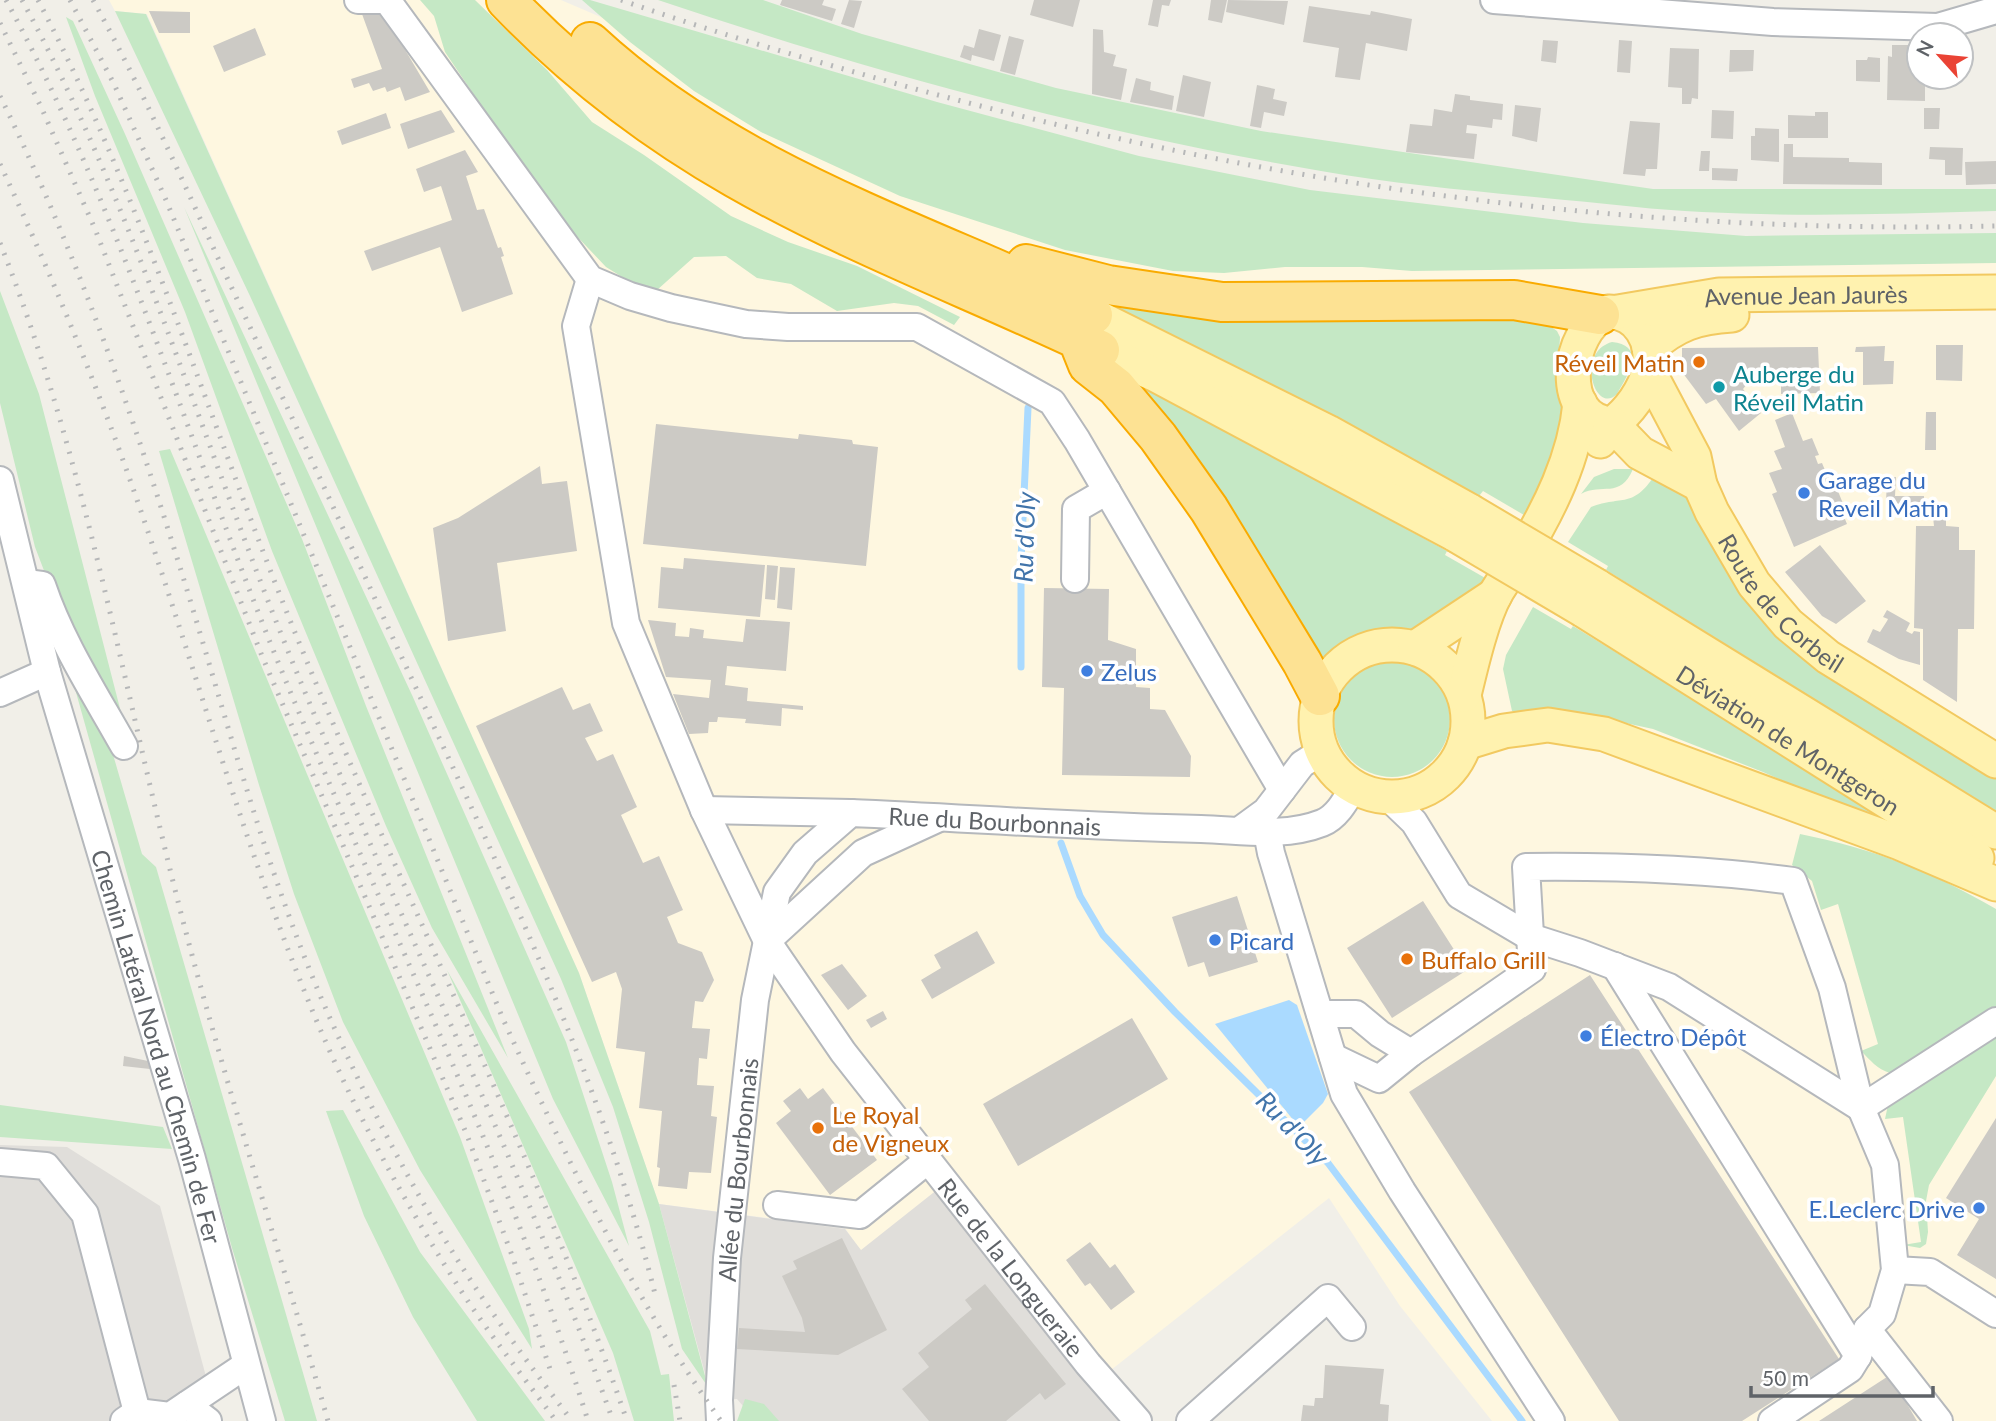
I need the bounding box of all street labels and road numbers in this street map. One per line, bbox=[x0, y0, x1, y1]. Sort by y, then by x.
street label: Avenue Jean Jaurès bbox=[1701, 278, 1908, 312]
street label: Route de Corbeil bbox=[1713, 528, 1849, 678]
street label: Déviation de Montgeron bbox=[1672, 658, 1906, 821]
street label: Rue du Bourbonnais bbox=[888, 800, 1102, 840]
street label: Chemin Latéral Nord au Chemin de Fer bbox=[86, 846, 228, 1247]
street label: Allée du Bourbonnais bbox=[711, 1056, 763, 1283]
street label: Rue de la Longueraie bbox=[933, 1172, 1091, 1362]

